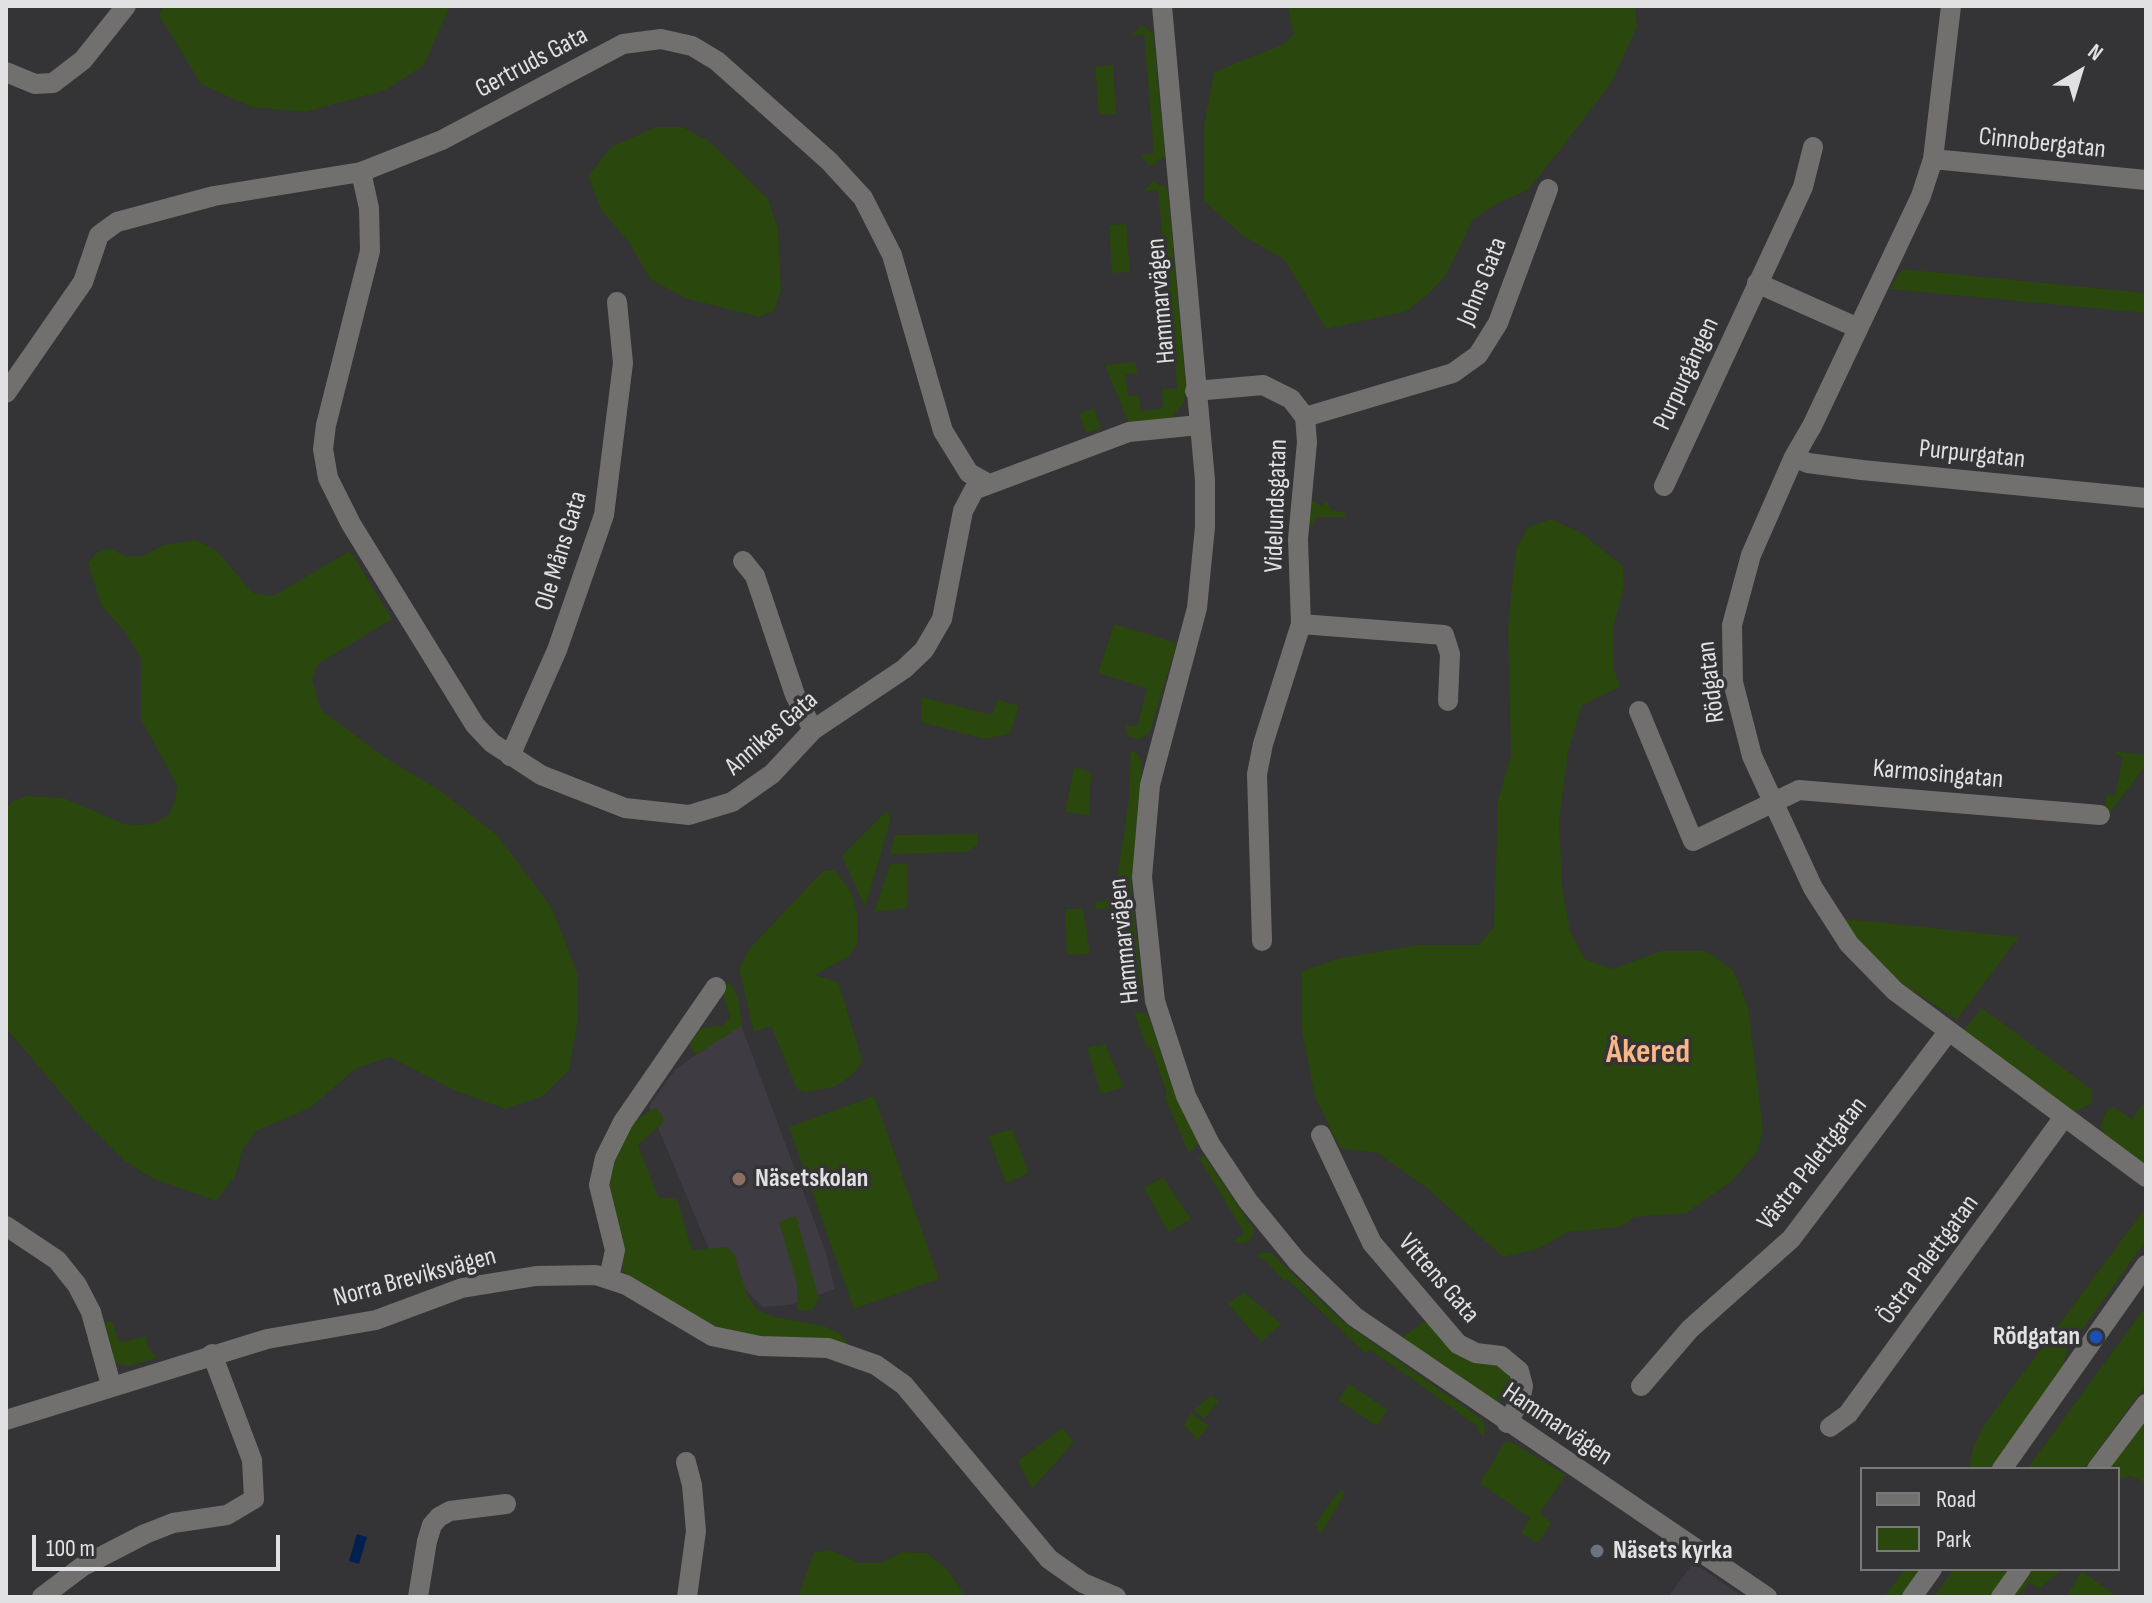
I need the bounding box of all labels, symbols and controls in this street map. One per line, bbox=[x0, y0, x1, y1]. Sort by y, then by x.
street label: Gertruds Gata bbox=[471, 20, 593, 106]
north arrow bbox=[2040, 32, 2120, 112]
text: N bbox=[2082, 38, 2108, 67]
street label: Cinnobergatan bbox=[1977, 122, 2107, 166]
street label: Johns Gata bbox=[1451, 233, 1515, 331]
street label: Hammarvägen bbox=[1141, 237, 1183, 365]
street label: Purpurgången bbox=[1647, 313, 1727, 435]
street label: Purpurgatan bbox=[1917, 434, 2027, 476]
street label: Videlundsgatan bbox=[1259, 439, 1295, 573]
street label: Ole Måns Gata bbox=[529, 488, 595, 614]
street label: Rödgatan bbox=[1692, 639, 1732, 725]
street label: Annikas Gata bbox=[719, 685, 825, 783]
street label: Karmosingatan bbox=[1871, 754, 2005, 796]
street label: Hammarvägen bbox=[1103, 877, 1147, 1005]
district label: Åkered bbox=[1606, 1033, 1690, 1073]
street label: Västra Palettgatan bbox=[1751, 1091, 1875, 1237]
place label: Näsetskolan bbox=[755, 1163, 868, 1195]
marker: Näsetskolan bbox=[730, 1170, 748, 1188]
street label: Östra Palettgatan bbox=[1872, 1189, 1986, 1331]
street label: Vittens Gata bbox=[1391, 1228, 1485, 1330]
street label: Norra Breviksvägen bbox=[330, 1241, 500, 1315]
place label: Rödgatan bbox=[1993, 1321, 2080, 1353]
marker: Rödgatan bbox=[2087, 1328, 2105, 1346]
street label: Hammarvägen bbox=[1496, 1377, 1618, 1473]
legend bbox=[1860, 1467, 2120, 1571]
text: Road bbox=[1936, 1485, 1976, 1514]
scale bar bbox=[36, 1519, 284, 1569]
text: Park bbox=[1936, 1525, 1971, 1554]
text: 100 m bbox=[46, 1534, 95, 1563]
place label: Näsets kyrka bbox=[1613, 1535, 1733, 1567]
marker: Näsets kyrka bbox=[1588, 1542, 1606, 1560]

